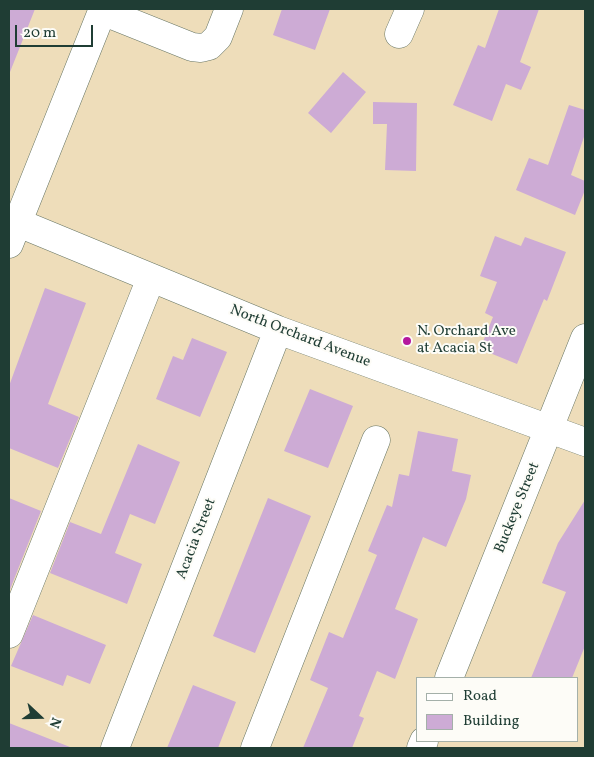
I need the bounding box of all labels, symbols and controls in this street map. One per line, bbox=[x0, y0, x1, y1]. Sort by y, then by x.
scale bar bbox=[18, 15, 95, 47]
text: 20 m bbox=[23, 23, 56, 44]
street label: North Orchard Avenue bbox=[227, 302, 373, 372]
place label: N. Orchard Ave at Acacia St bbox=[417, 323, 516, 358]
marker: N. Orchard Ave at Acacia St bbox=[401, 335, 413, 347]
street label: Buckeye Street bbox=[492, 460, 544, 556]
street label: Acacia Street bbox=[173, 496, 221, 582]
legend bbox=[416, 677, 579, 742]
text: Road bbox=[463, 686, 497, 707]
north arrow bbox=[15, 692, 65, 742]
text: Building bbox=[463, 711, 519, 732]
text: N bbox=[44, 714, 65, 731]

